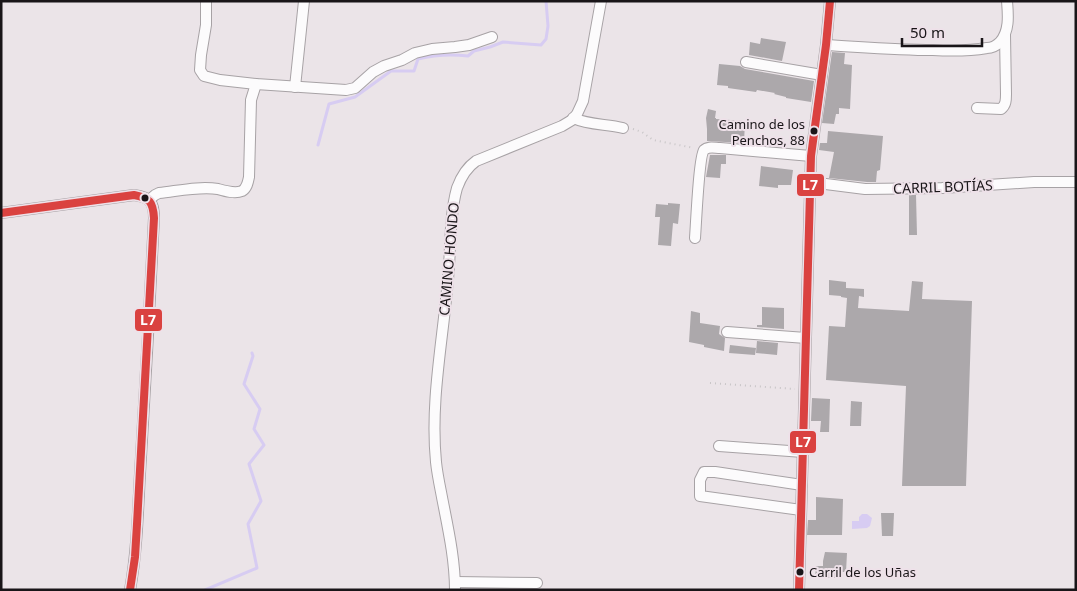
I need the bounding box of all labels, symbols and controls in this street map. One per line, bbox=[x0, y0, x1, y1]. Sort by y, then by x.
scale bar bbox=[902, 15, 982, 47]
text: 50 m bbox=[910, 22, 945, 42]
place label: Camino de los Penchos, 88 bbox=[719, 115, 805, 149]
marker: Camino de los Penchos, 88 bbox=[809, 126, 819, 136]
line badge: L7 bbox=[796, 173, 825, 197]
text: L7 bbox=[802, 175, 818, 194]
street label: CARRIL BOTÍAS bbox=[893, 175, 993, 198]
unlabelled marker bbox=[140, 193, 150, 203]
street label: CAMINO HONDO bbox=[434, 202, 463, 316]
line badge: L7 bbox=[134, 308, 163, 332]
text: L7 bbox=[140, 310, 156, 329]
line badge: L7 bbox=[789, 430, 817, 454]
text: L7 bbox=[795, 432, 811, 451]
place label: Carril de los Uñas bbox=[809, 563, 916, 581]
marker: Carril de los Uñas bbox=[795, 567, 805, 577]

